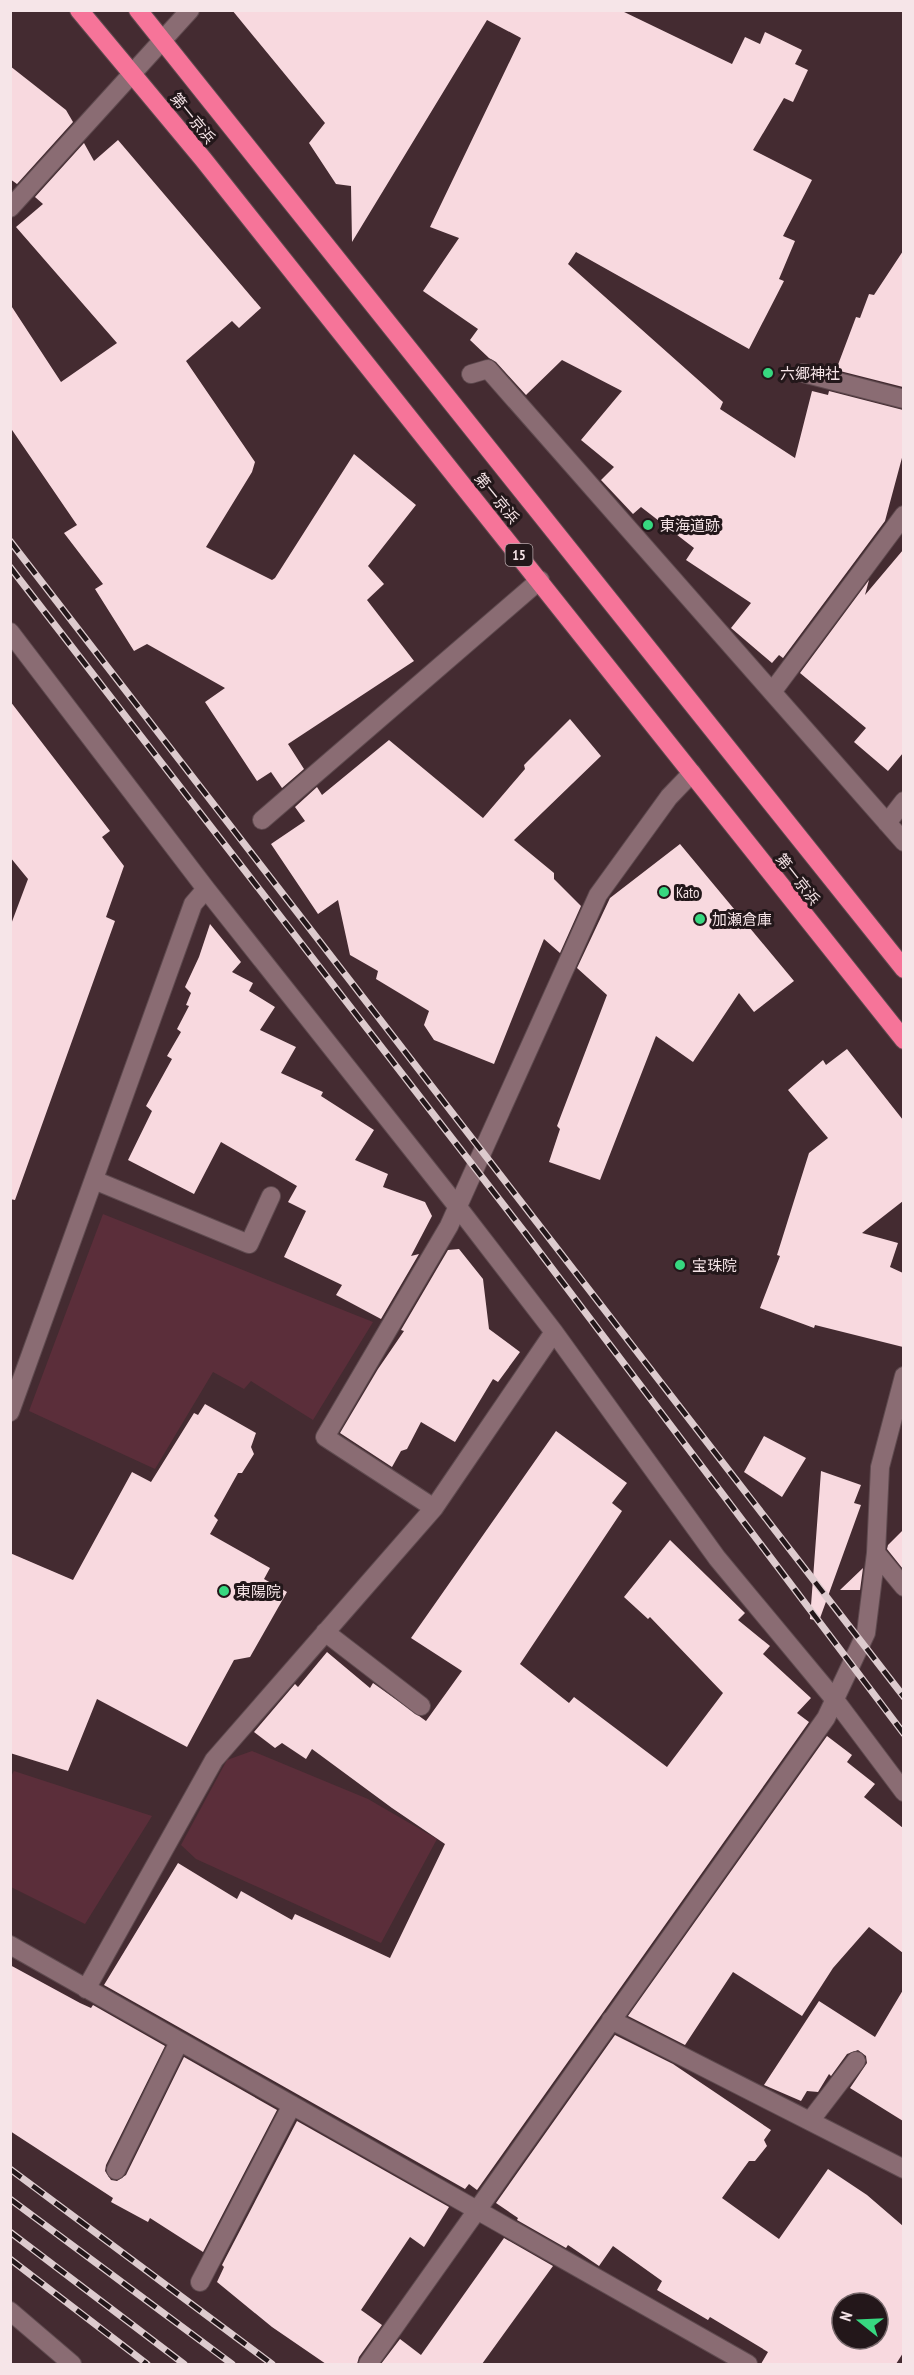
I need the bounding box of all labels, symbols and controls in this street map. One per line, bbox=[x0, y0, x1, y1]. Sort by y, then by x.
street label: 第一京浜 bbox=[167, 89, 219, 147]
place label: 六郷神社 bbox=[780, 364, 840, 383]
marker: 六郷神社 bbox=[761, 366, 775, 380]
street label: 第一京浜 bbox=[471, 469, 523, 527]
place label: 東海道跡 bbox=[660, 516, 720, 535]
marker: 東海道跡 bbox=[641, 518, 655, 532]
road number: 15 bbox=[506, 544, 532, 566]
street label: 第一京浜 bbox=[772, 850, 824, 908]
place label: Kato bbox=[676, 883, 700, 902]
marker: Kato bbox=[657, 885, 671, 899]
place label: 加瀬倉庫 bbox=[712, 910, 772, 929]
marker: 加瀬倉庫 bbox=[693, 912, 707, 926]
place label: 宝珠院 bbox=[692, 1256, 737, 1275]
marker: 宝珠院 bbox=[673, 1258, 687, 1272]
place label: 東陽院 bbox=[236, 1582, 281, 1601]
marker: 東陽院 bbox=[217, 1584, 231, 1598]
north arrow bbox=[830, 2291, 890, 2351]
text: N bbox=[835, 2309, 857, 2324]

